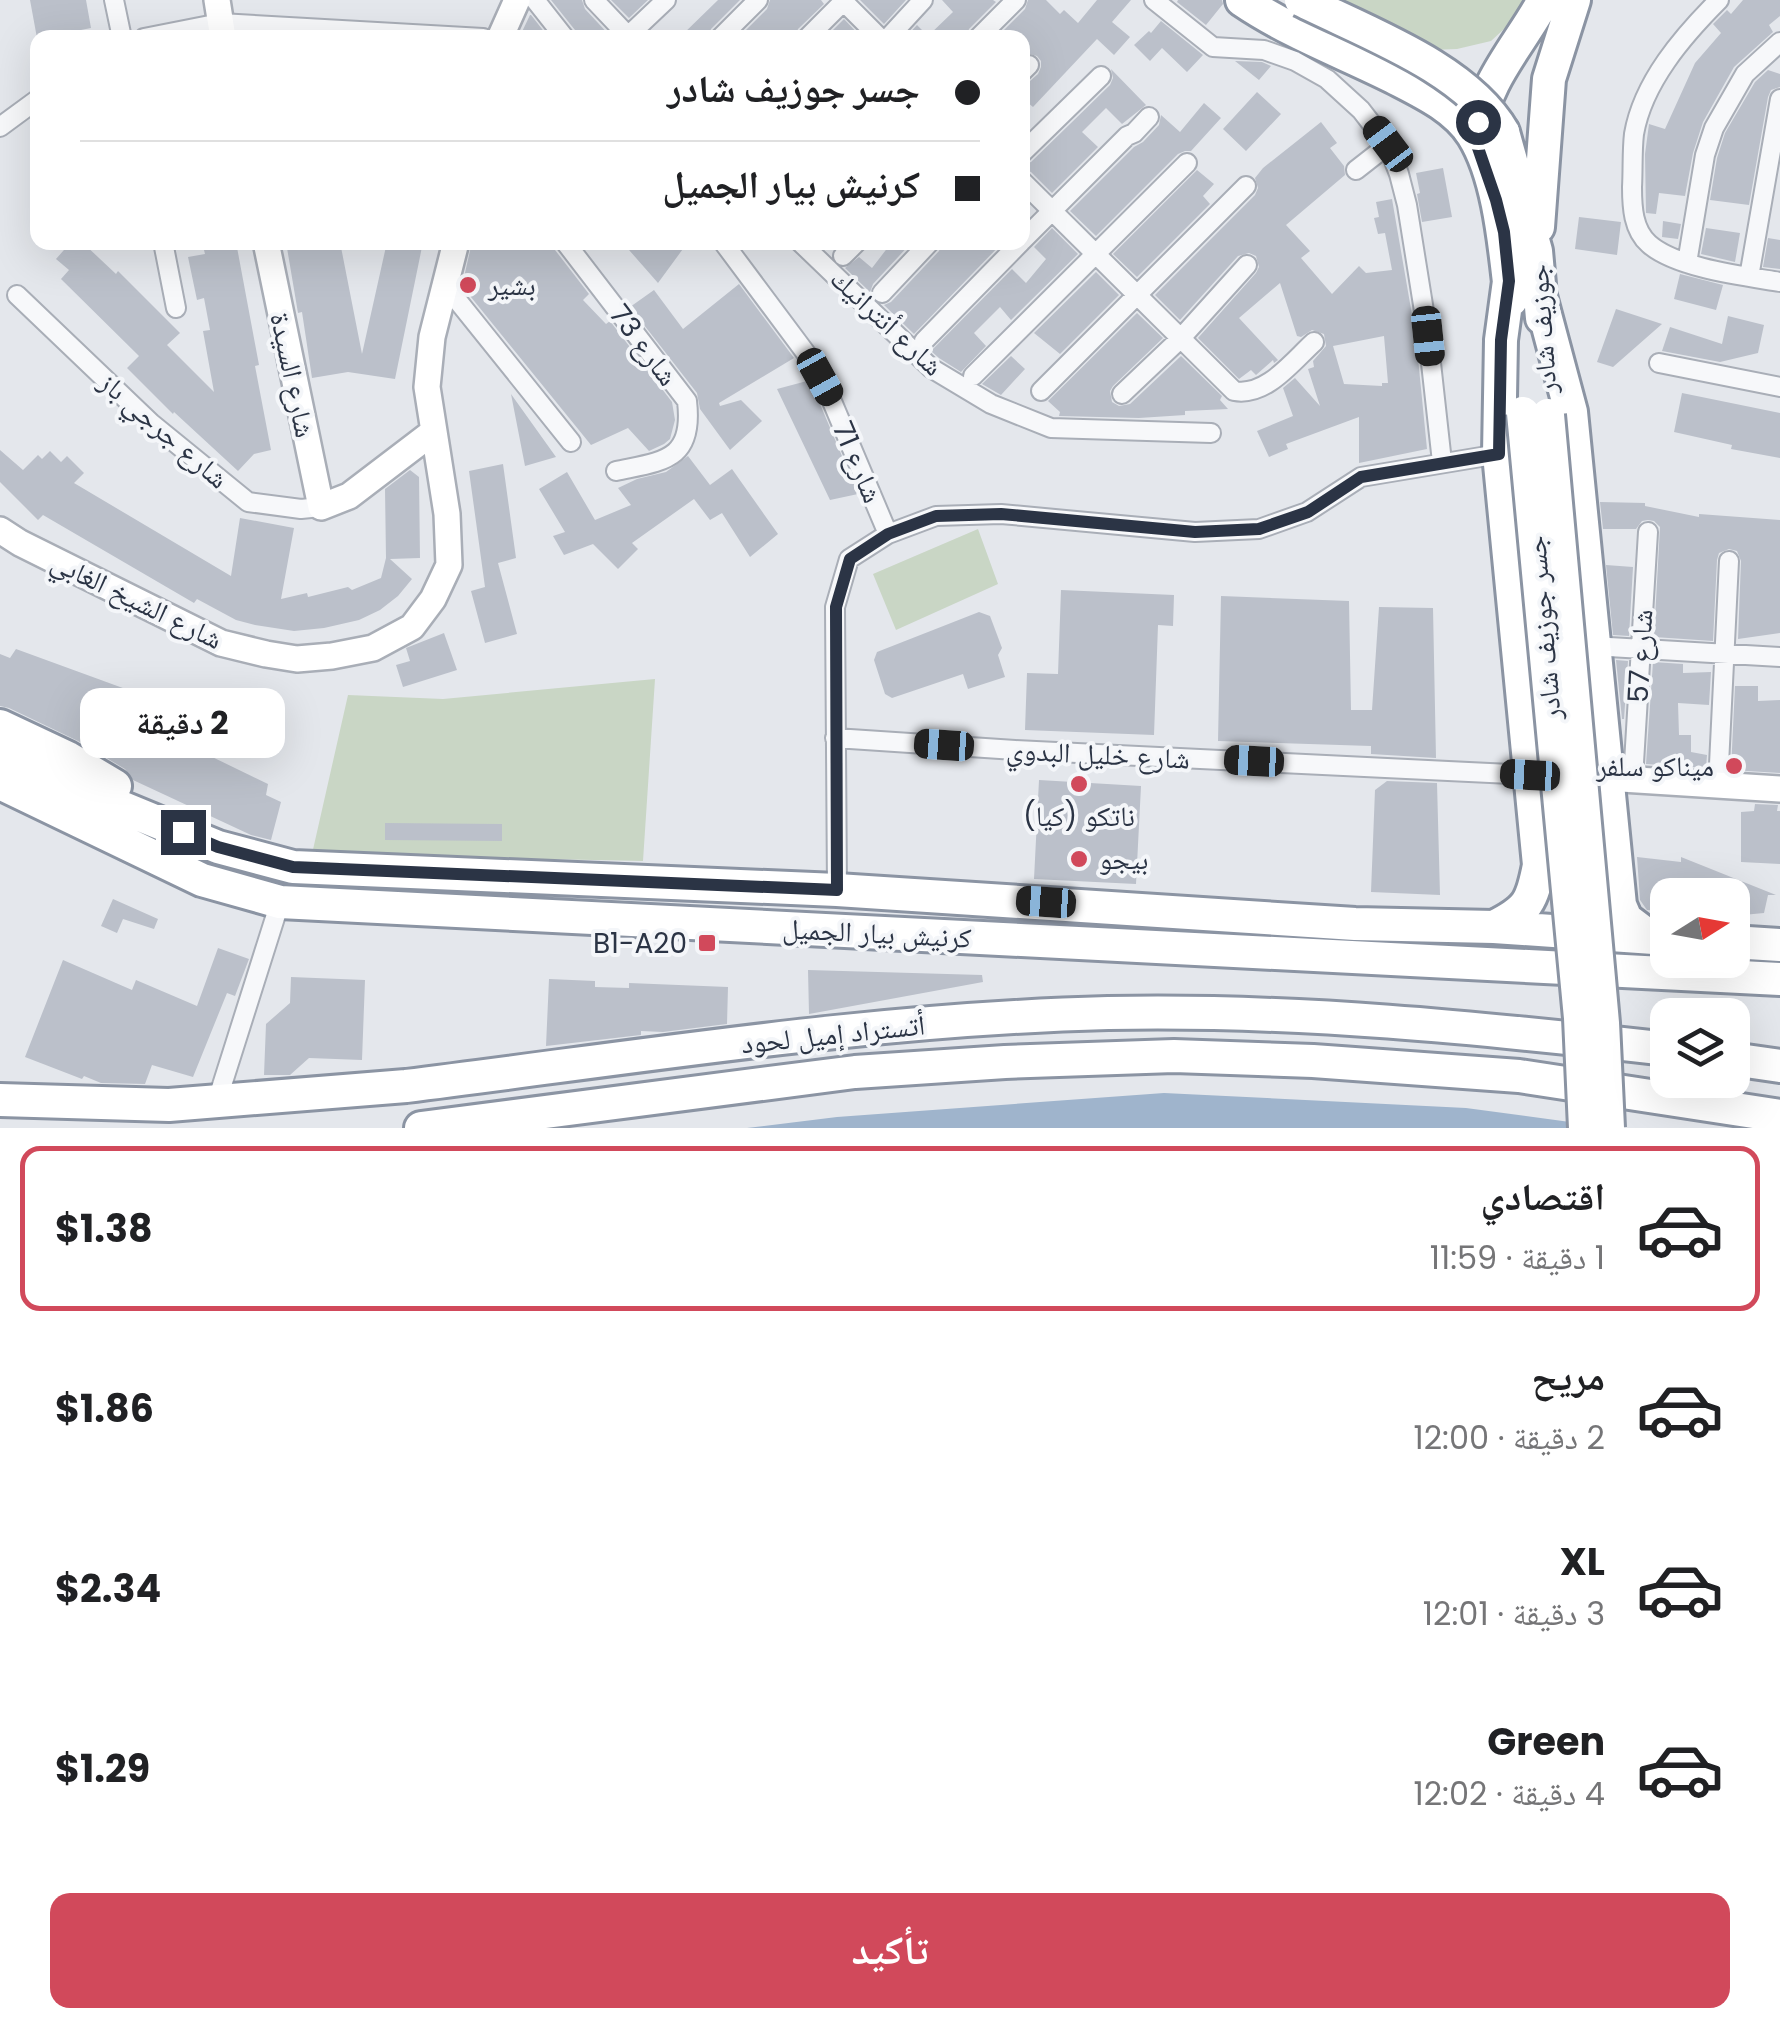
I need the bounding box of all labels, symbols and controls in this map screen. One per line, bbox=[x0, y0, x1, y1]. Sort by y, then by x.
text: جسر جوزيف شادر bbox=[667, 62, 920, 115]
route start bbox=[1456, 100, 1501, 145]
car bbox=[1358, 111, 1418, 177]
text: كرنيش بيار الجميل bbox=[662, 158, 920, 211]
street label: شارع أنترانيك bbox=[822, 260, 952, 385]
street label: جوزيف شادر bbox=[1519, 263, 1567, 396]
place label: بشير bbox=[487, 266, 536, 305]
marker: بشير bbox=[457, 274, 479, 296]
street label: شارع 73 bbox=[600, 297, 687, 394]
car bbox=[1410, 305, 1446, 367]
street label: شارع السيدة bbox=[260, 309, 325, 441]
car bbox=[792, 343, 848, 411]
street label: شارع جرجي باز bbox=[88, 363, 237, 500]
street label: شارع 71 bbox=[823, 415, 892, 509]
street label: جسر جوزيف شادر bbox=[1516, 534, 1571, 723]
street label: شارع الشيخ الغابي bbox=[43, 542, 229, 662]
street label: شارع 57 bbox=[1619, 608, 1662, 704]
callout: 2 دقيقة bbox=[80, 687, 286, 757]
text: 2 دقيقة bbox=[136, 700, 229, 745]
car bbox=[913, 728, 975, 762]
street label: شارع خليل البدوي bbox=[1005, 730, 1191, 782]
car bbox=[1223, 744, 1285, 778]
place label: ميناكو سلفر bbox=[1595, 747, 1714, 786]
marker: ميناكو سلفر bbox=[1723, 755, 1745, 777]
car bbox=[1499, 758, 1561, 792]
marker: ناتكو (كيا) bbox=[1068, 773, 1090, 795]
place label: ناتكو (كيا) bbox=[1023, 797, 1135, 836]
route end bbox=[161, 810, 206, 855]
place label: بيجو bbox=[1099, 840, 1149, 879]
marker: بيجو bbox=[1068, 848, 1090, 870]
north arrow bbox=[1650, 878, 1750, 978]
map controls bbox=[1650, 878, 1750, 1098]
car bbox=[1015, 885, 1077, 919]
street label: كرنيش بيار الجميل bbox=[781, 909, 973, 958]
place label: B1-A20 bbox=[593, 924, 687, 963]
marker: B1-A20 bbox=[696, 932, 718, 954]
button: layers bbox=[1650, 998, 1750, 1098]
street label: أتستراد إميل لحود bbox=[739, 1005, 927, 1064]
text: اقتصادي bbox=[1481, 1170, 1605, 1223]
icon: car bbox=[1635, 1184, 1725, 1274]
text: $1.38 bbox=[55, 1202, 153, 1255]
text: 1 دقيقة · 11:59 bbox=[1430, 1235, 1605, 1280]
text: مريح bbox=[1531, 1350, 1605, 1403]
icon: car bbox=[1635, 1364, 1725, 1454]
text: $1.86 bbox=[55, 1382, 154, 1435]
text: 2 دقيقة · 12:00 bbox=[1413, 1415, 1605, 1460]
text: XL bbox=[1560, 1535, 1605, 1588]
icon: car bbox=[1635, 1544, 1725, 1634]
text: $2.34 bbox=[55, 1562, 161, 1615]
text: 3 دقيقة · 12:01 bbox=[1423, 1591, 1605, 1636]
text: Green bbox=[1487, 1715, 1605, 1768]
icon: car bbox=[1635, 1724, 1725, 1814]
text: $1.29 bbox=[55, 1742, 150, 1795]
text: 4 دقيقة · 12:02 bbox=[1413, 1771, 1605, 1816]
button: تأكيد bbox=[50, 1893, 1730, 2008]

